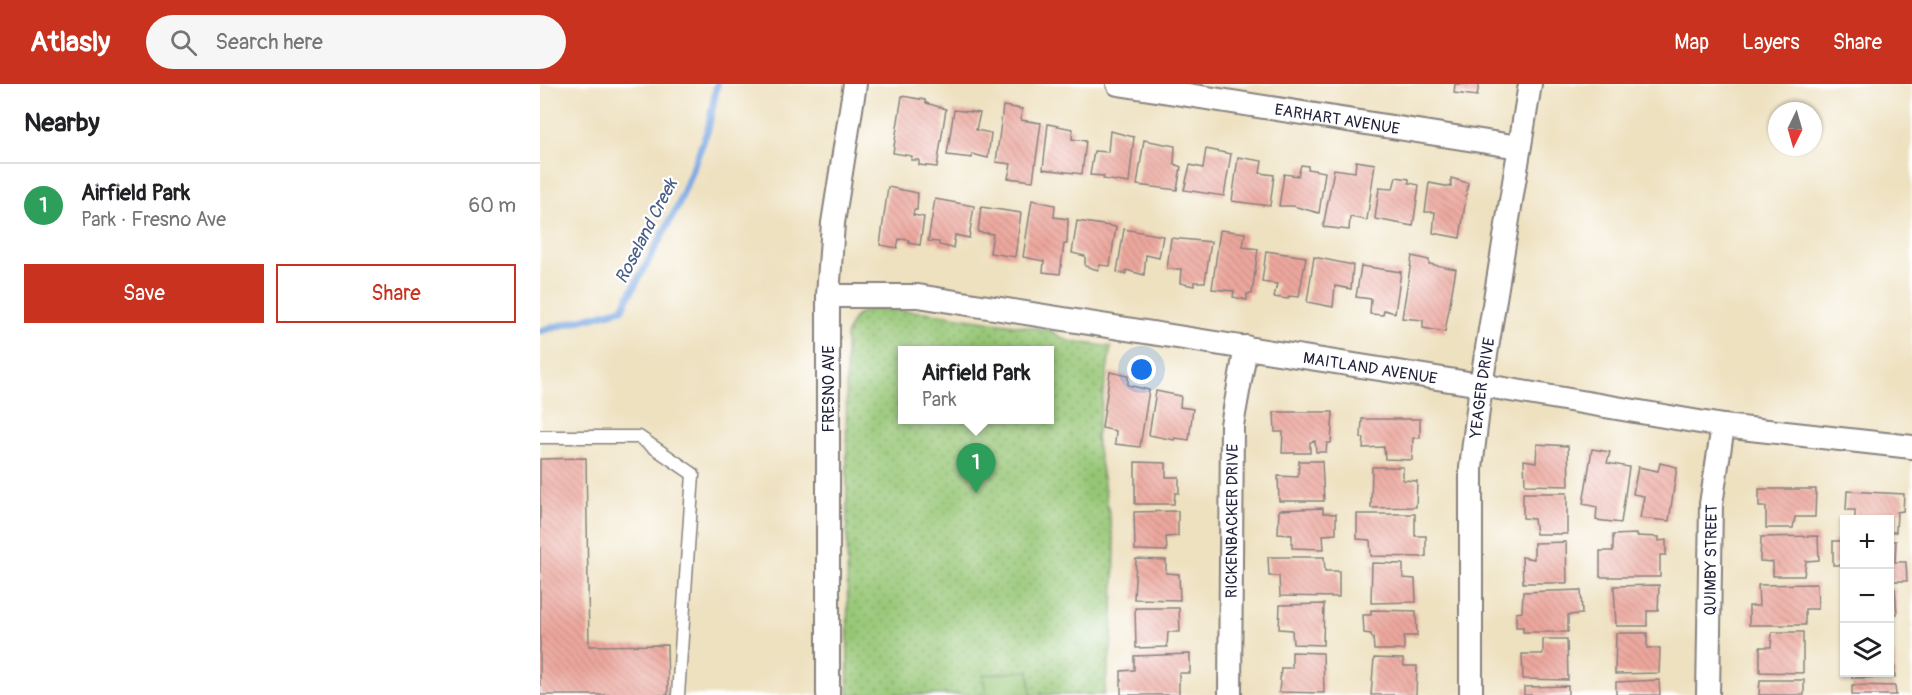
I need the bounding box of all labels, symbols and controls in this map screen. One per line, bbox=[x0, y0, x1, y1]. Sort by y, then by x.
search box bbox=[146, 15, 566, 69]
text: Atlasly bbox=[30, 25, 110, 60]
icon: search bbox=[167, 26, 200, 59]
text: Search here bbox=[215, 28, 323, 56]
text: Map bbox=[1674, 29, 1709, 56]
text: Layers bbox=[1742, 29, 1800, 56]
text: Share bbox=[1833, 29, 1882, 56]
street label: EARHART AVENUE bbox=[1273, 100, 1401, 139]
north arrow bbox=[1768, 102, 1822, 156]
text: Nearby bbox=[24, 107, 100, 139]
water label: Roseland Creek bbox=[610, 174, 683, 287]
text: Airfield Park bbox=[81, 179, 190, 207]
text: 1 bbox=[40, 193, 47, 218]
text: 60 m bbox=[469, 193, 516, 218]
text: Park · Fresno Ave bbox=[81, 207, 226, 232]
button: Save bbox=[24, 264, 264, 323]
button: Share bbox=[276, 264, 516, 323]
street label: YEAGER DRIVE bbox=[1466, 336, 1500, 440]
street label: FRESNO AVE bbox=[819, 345, 839, 433]
popup bbox=[898, 346, 1054, 424]
street label: MAITLAND AVENUE bbox=[1302, 348, 1439, 389]
your location bbox=[1127, 355, 1156, 384]
text: Airfield Park bbox=[921, 359, 1031, 387]
text: Park bbox=[921, 387, 957, 412]
pin: 1 bbox=[956, 444, 996, 493]
street label: RICKENBACKER DRIVE bbox=[1222, 444, 1243, 598]
street label: QUIMBY STREET bbox=[1700, 504, 1722, 616]
map controls bbox=[1840, 515, 1894, 677]
button: + bbox=[1840, 515, 1894, 569]
button: − bbox=[1840, 569, 1894, 623]
button: layers bbox=[1840, 623, 1894, 677]

